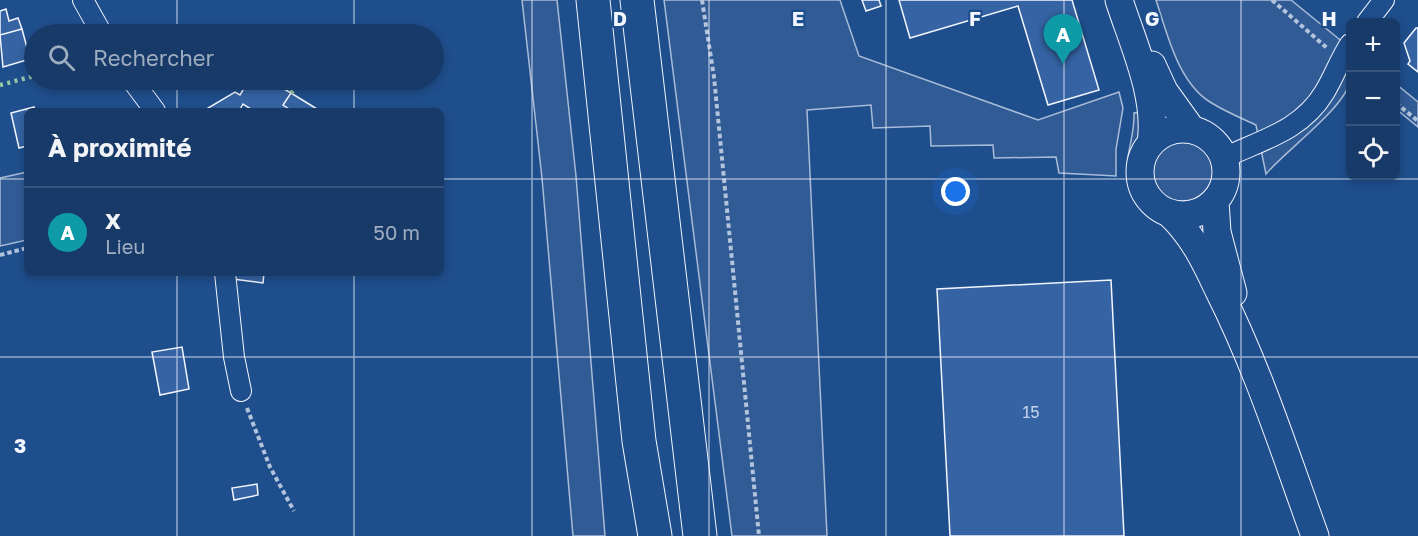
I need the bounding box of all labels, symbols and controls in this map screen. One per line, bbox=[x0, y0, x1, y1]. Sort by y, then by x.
text: D bbox=[613, 6, 627, 30]
text: E bbox=[792, 6, 804, 30]
text: F bbox=[969, 6, 981, 30]
text: G bbox=[1145, 6, 1159, 30]
text: H bbox=[1321, 6, 1337, 30]
pin: A bbox=[1044, 14, 1082, 64]
map controls bbox=[1346, 18, 1400, 180]
button: + bbox=[1346, 18, 1400, 72]
search box bbox=[24, 24, 444, 90]
icon: search bbox=[45, 41, 78, 74]
text: Rechercher bbox=[93, 44, 214, 71]
button: − bbox=[1346, 72, 1400, 126]
button: locate bbox=[1346, 126, 1400, 180]
text: À proximité bbox=[48, 132, 192, 163]
your location bbox=[941, 177, 970, 206]
text: X bbox=[105, 207, 121, 234]
text: A bbox=[60, 220, 75, 244]
text: 50 m bbox=[373, 220, 420, 244]
text: Lieu bbox=[105, 234, 145, 258]
house number: 15 bbox=[1022, 402, 1040, 422]
text: 3 bbox=[14, 433, 26, 457]

